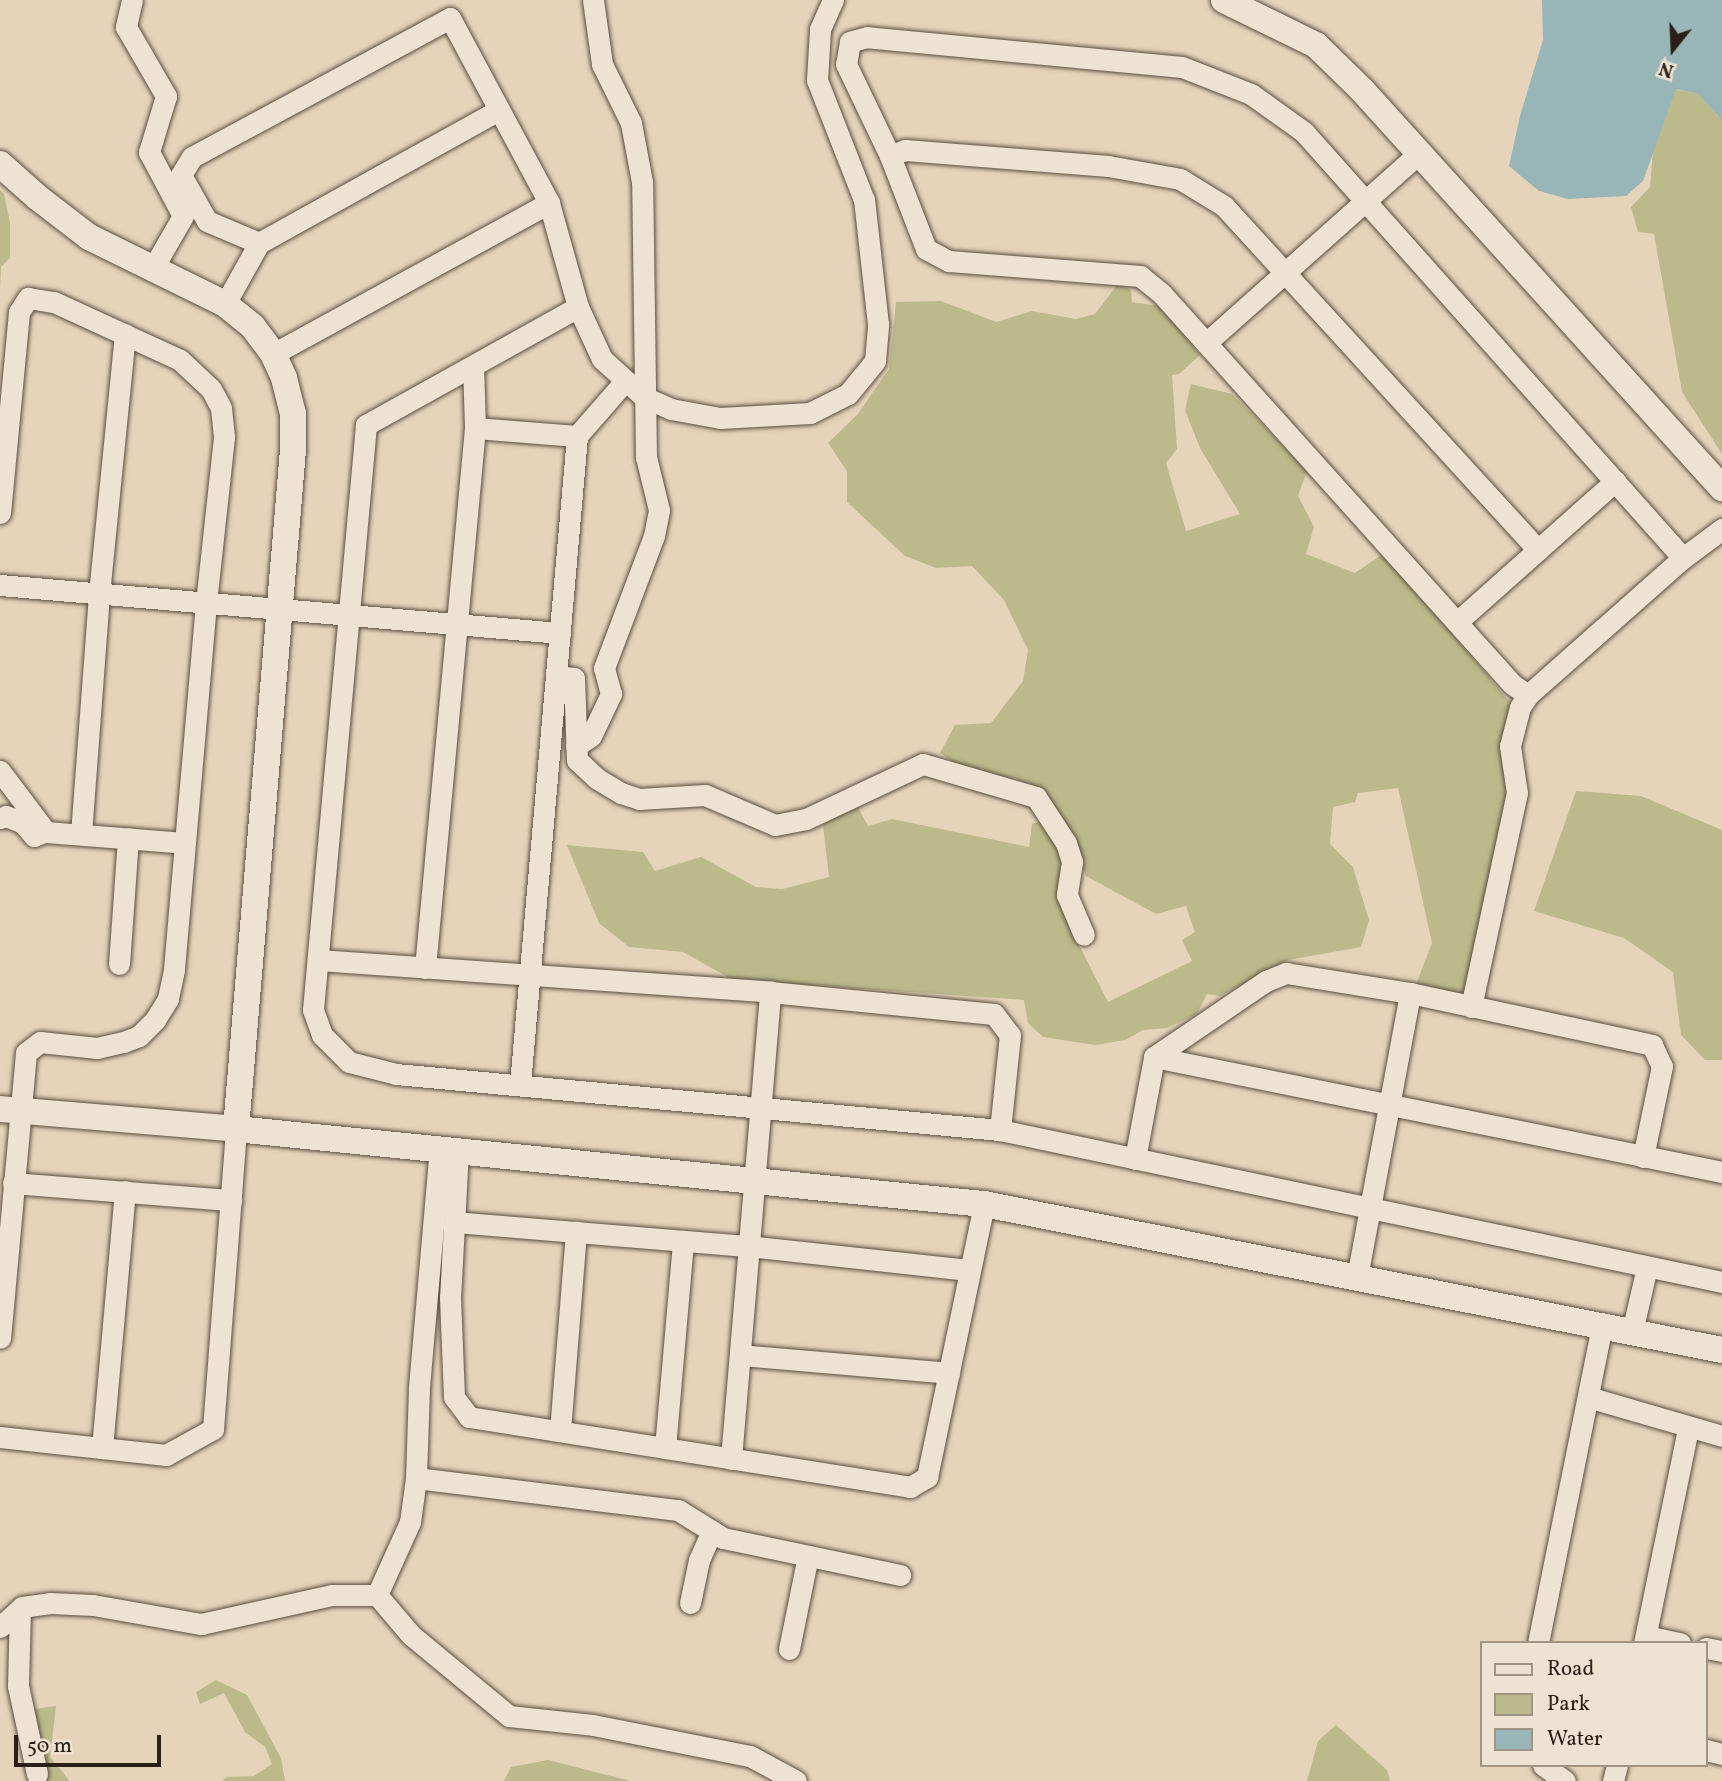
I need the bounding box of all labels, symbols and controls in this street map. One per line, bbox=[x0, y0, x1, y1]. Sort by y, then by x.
north arrow bbox=[1638, 14, 1708, 84]
text: N bbox=[1656, 54, 1677, 83]
legend bbox=[1480, 1641, 1708, 1767]
text: Road bbox=[1547, 1655, 1594, 1684]
text: Park bbox=[1547, 1690, 1590, 1719]
scale bar bbox=[18, 1722, 164, 1766]
text: Water bbox=[1547, 1725, 1603, 1754]
text: 50 m bbox=[27, 1732, 72, 1761]

